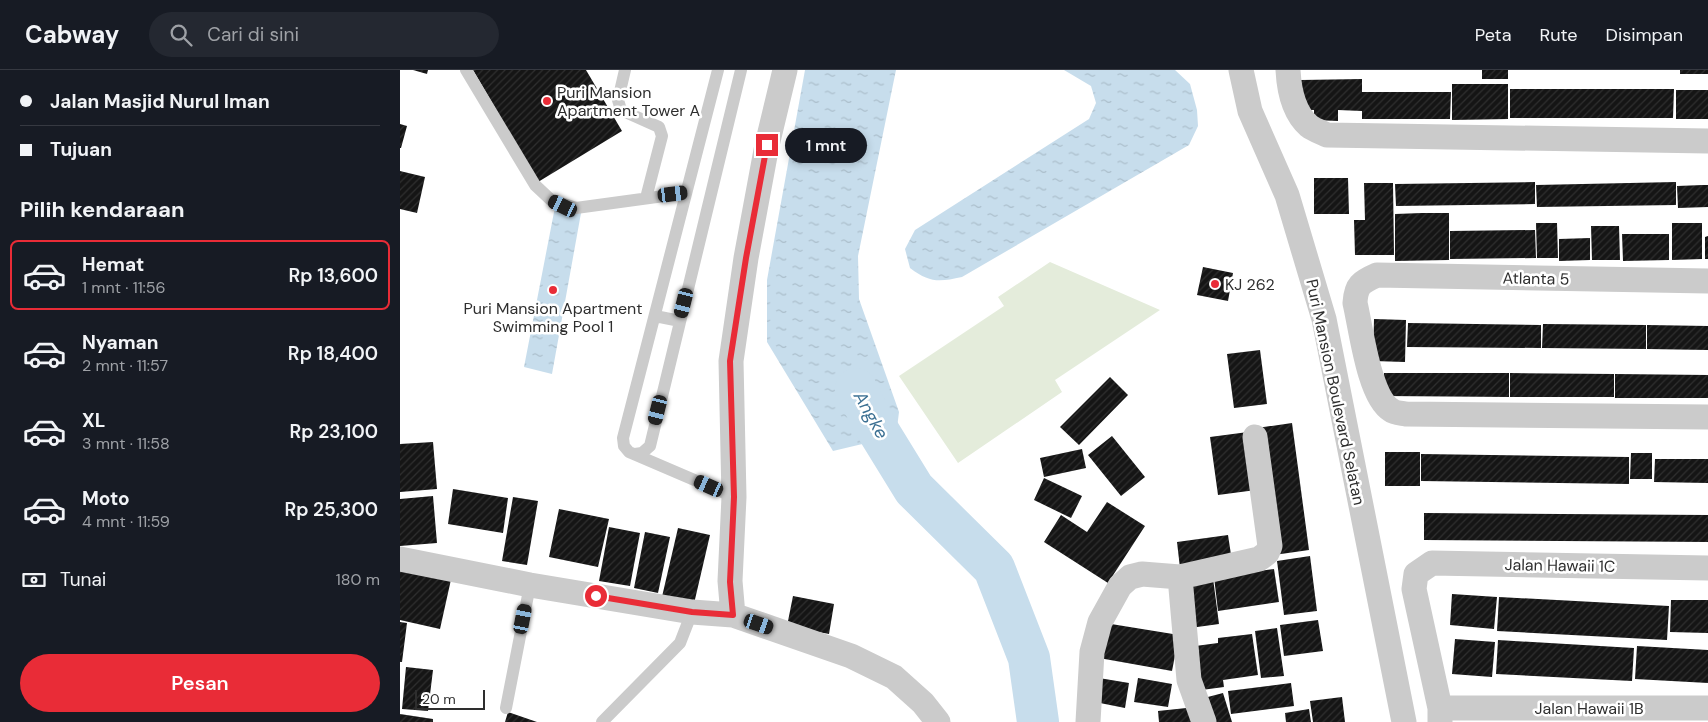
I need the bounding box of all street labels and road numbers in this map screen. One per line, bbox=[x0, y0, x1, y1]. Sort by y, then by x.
street label: Atlanta 5 bbox=[1502, 267, 1570, 290]
street label: Puri Mansion Boulevard Selatan bbox=[1301, 277, 1370, 507]
street label: Jalan Hawaii 1C bbox=[1504, 554, 1616, 577]
street label: Jalan Hawaii 1B bbox=[1534, 698, 1644, 719]

